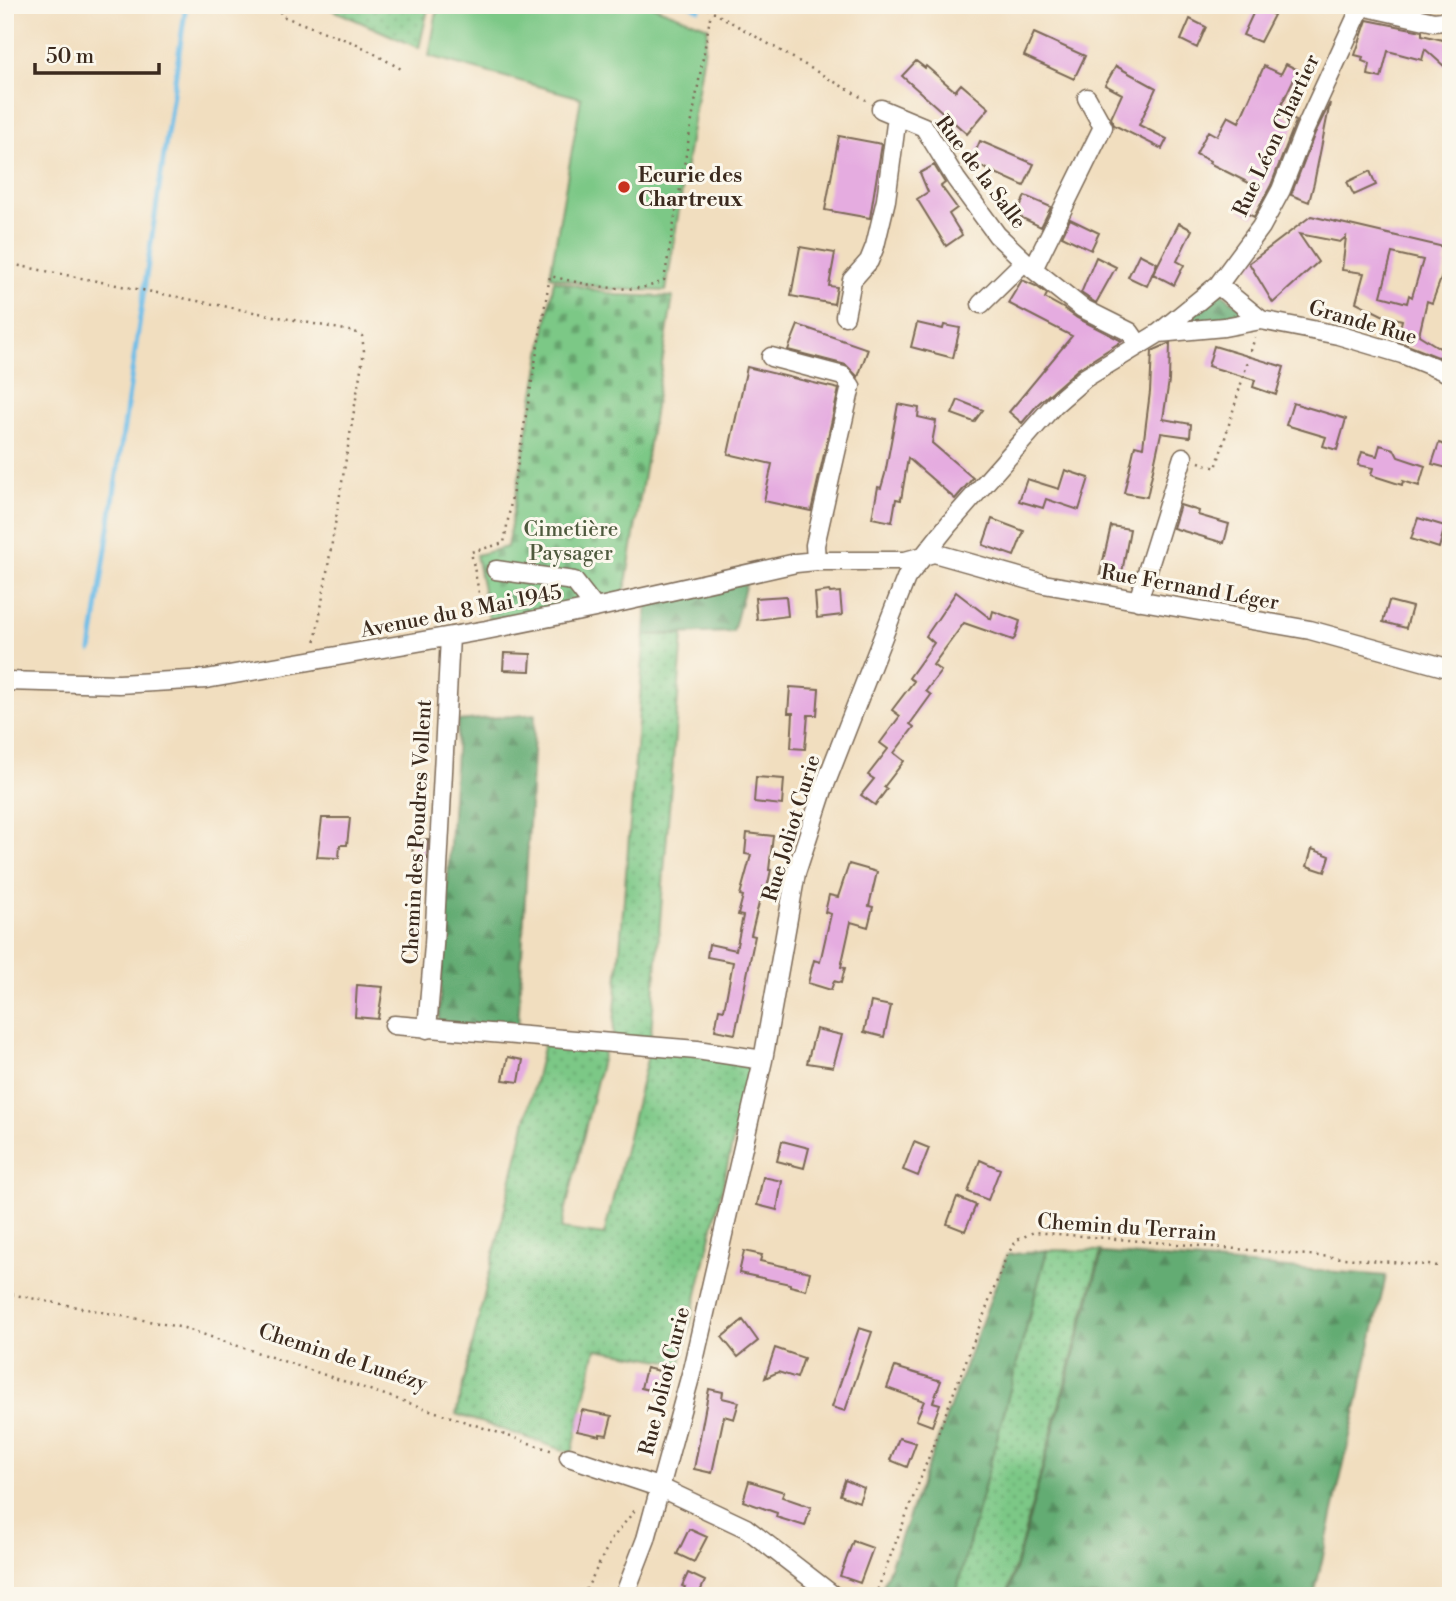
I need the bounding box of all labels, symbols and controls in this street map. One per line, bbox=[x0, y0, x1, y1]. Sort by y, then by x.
scale bar bbox=[35, 32, 159, 76]
text: 50 m bbox=[46, 44, 94, 70]
street label: Rue Léon Chartier bbox=[1228, 50, 1326, 221]
street label: Rue de la Salle bbox=[929, 111, 1031, 234]
place label: Ecurie des Chartreux bbox=[638, 163, 743, 213]
marker: Ecurie des Chartreux bbox=[616, 179, 632, 195]
street label: Grande Rue bbox=[1306, 295, 1420, 351]
park label: Cimetière Paysager bbox=[524, 517, 618, 567]
street label: Rue Fernand Léger bbox=[1099, 560, 1281, 616]
street label: Avenue du 8 Mai 1945 bbox=[357, 580, 564, 644]
street label: Chemin des Poudres Vollent bbox=[398, 698, 438, 965]
street label: Rue Joliot Curie bbox=[757, 752, 827, 905]
street label: Chemin du Terrain bbox=[1036, 1209, 1218, 1247]
street label: Rue Joliot Curie bbox=[634, 1304, 696, 1458]
street label: Chemin de Lunézy bbox=[255, 1318, 431, 1398]

